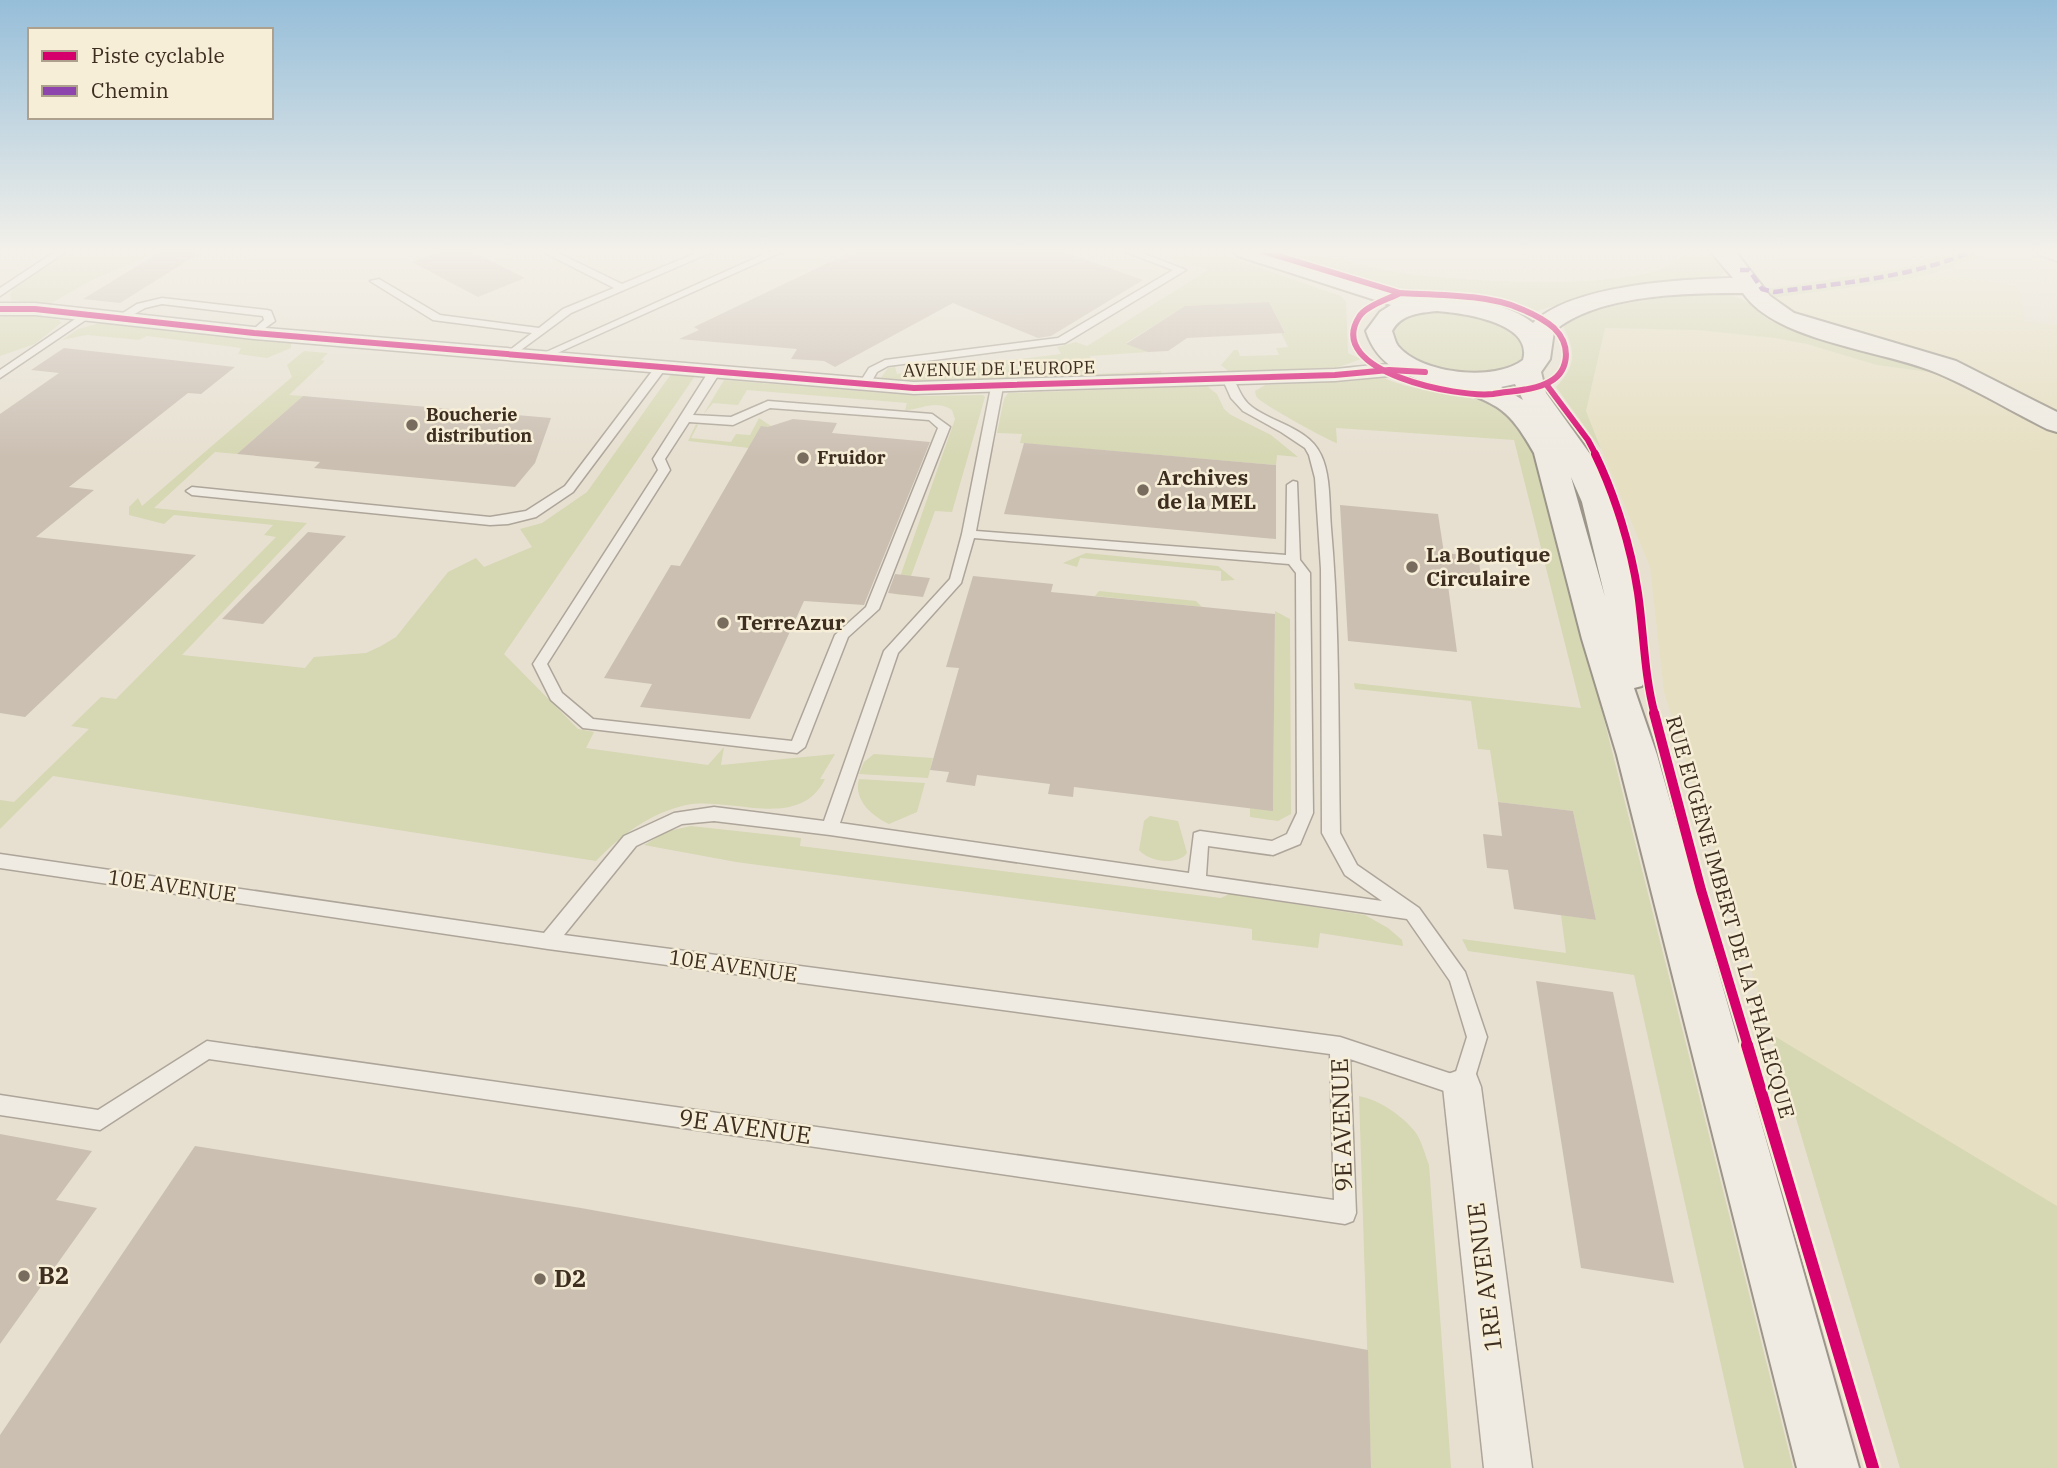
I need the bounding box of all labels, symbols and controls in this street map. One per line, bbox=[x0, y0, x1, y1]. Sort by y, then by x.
legend bbox=[28, 28, 273, 119]
text: Piste cyclable bbox=[91, 41, 225, 69]
text: Chemin bbox=[91, 76, 169, 104]
street label: AVENUE DE L'EUROPE bbox=[903, 355, 1095, 382]
place label: Boucherie distribution bbox=[426, 403, 532, 447]
marker: Boucherie distribution bbox=[404, 417, 420, 433]
place label: Fruidor bbox=[817, 446, 886, 469]
marker: Fruidor bbox=[795, 450, 811, 466]
place label: Archives de la MEL bbox=[1157, 463, 1256, 515]
marker: Archives de la MEL bbox=[1135, 482, 1151, 498]
place label: La Boutique Circulaire bbox=[1426, 540, 1550, 592]
marker: La Boutique Circulaire bbox=[1404, 559, 1420, 575]
place label: TerreAzur bbox=[737, 608, 846, 636]
marker: TerreAzur bbox=[715, 615, 731, 631]
street label: RUE EUGÈNE IMBERT DE LA PHALECQUE bbox=[1660, 712, 1802, 1121]
street label: 10E AVENUE bbox=[106, 862, 238, 908]
street label: 10E AVENUE bbox=[667, 942, 799, 988]
street label: 9E AVENUE bbox=[1323, 1058, 1359, 1192]
street label: 9E AVENUE bbox=[677, 1101, 814, 1151]
street label: 1RE AVENUE bbox=[1459, 1201, 1509, 1353]
place label: B2 bbox=[38, 1259, 69, 1291]
place label: D2 bbox=[554, 1262, 587, 1294]
marker: B2 bbox=[16, 1268, 32, 1284]
marker: D2 bbox=[532, 1271, 548, 1287]

